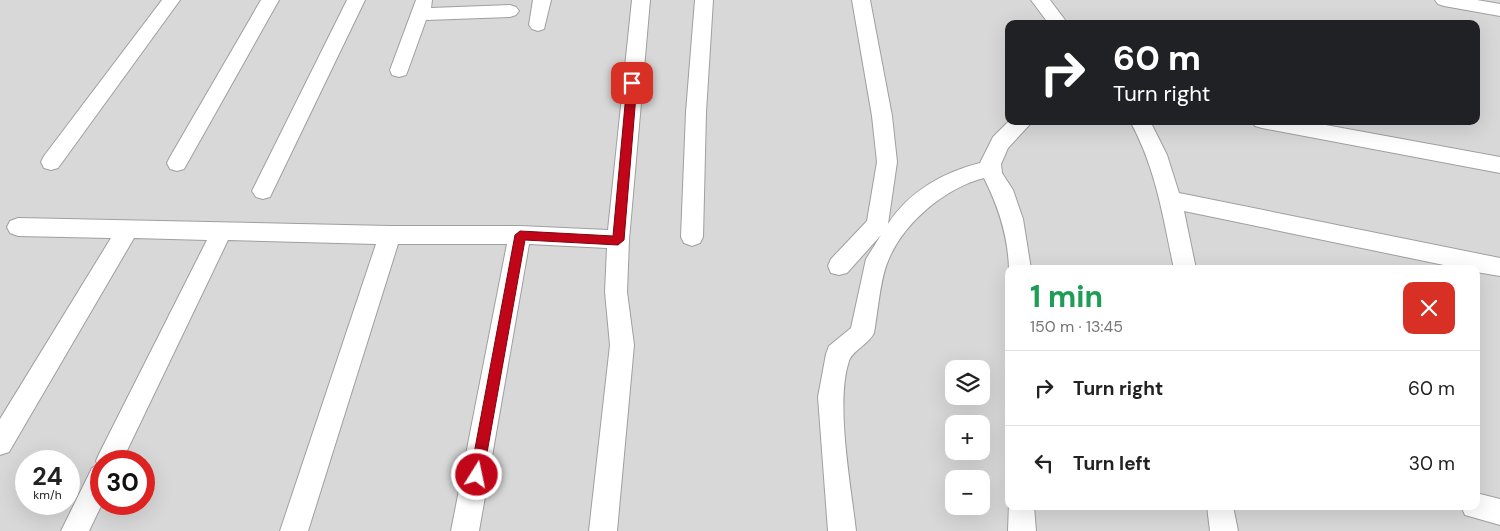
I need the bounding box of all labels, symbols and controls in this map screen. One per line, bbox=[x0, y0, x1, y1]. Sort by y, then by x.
text: 60 m bbox=[1113, 35, 1201, 81]
icon: right bbox=[1030, 40, 1095, 105]
pin bbox=[611, 62, 653, 104]
icon: arrive bbox=[618, 69, 646, 97]
text: Turn right bbox=[1113, 79, 1210, 108]
text: 1 min bbox=[1030, 277, 1103, 316]
button: close bbox=[1403, 282, 1455, 334]
text: 150 m · 13:45 bbox=[1030, 316, 1123, 337]
map controls bbox=[945, 360, 990, 515]
button: layers bbox=[945, 360, 990, 405]
icon: right bbox=[1030, 374, 1058, 402]
text: Turn right bbox=[1073, 376, 1163, 401]
text: 60 m bbox=[1408, 376, 1455, 401]
button: + bbox=[945, 415, 990, 460]
position arrow bbox=[450, 448, 502, 500]
icon: left bbox=[1030, 449, 1058, 477]
speed limit sign: 30 bbox=[90, 450, 155, 515]
text: Turn left bbox=[1073, 451, 1151, 476]
text: 30 m bbox=[1409, 451, 1455, 476]
text: 24 bbox=[32, 460, 63, 493]
button: − bbox=[945, 470, 990, 515]
text: km/h bbox=[33, 487, 62, 503]

